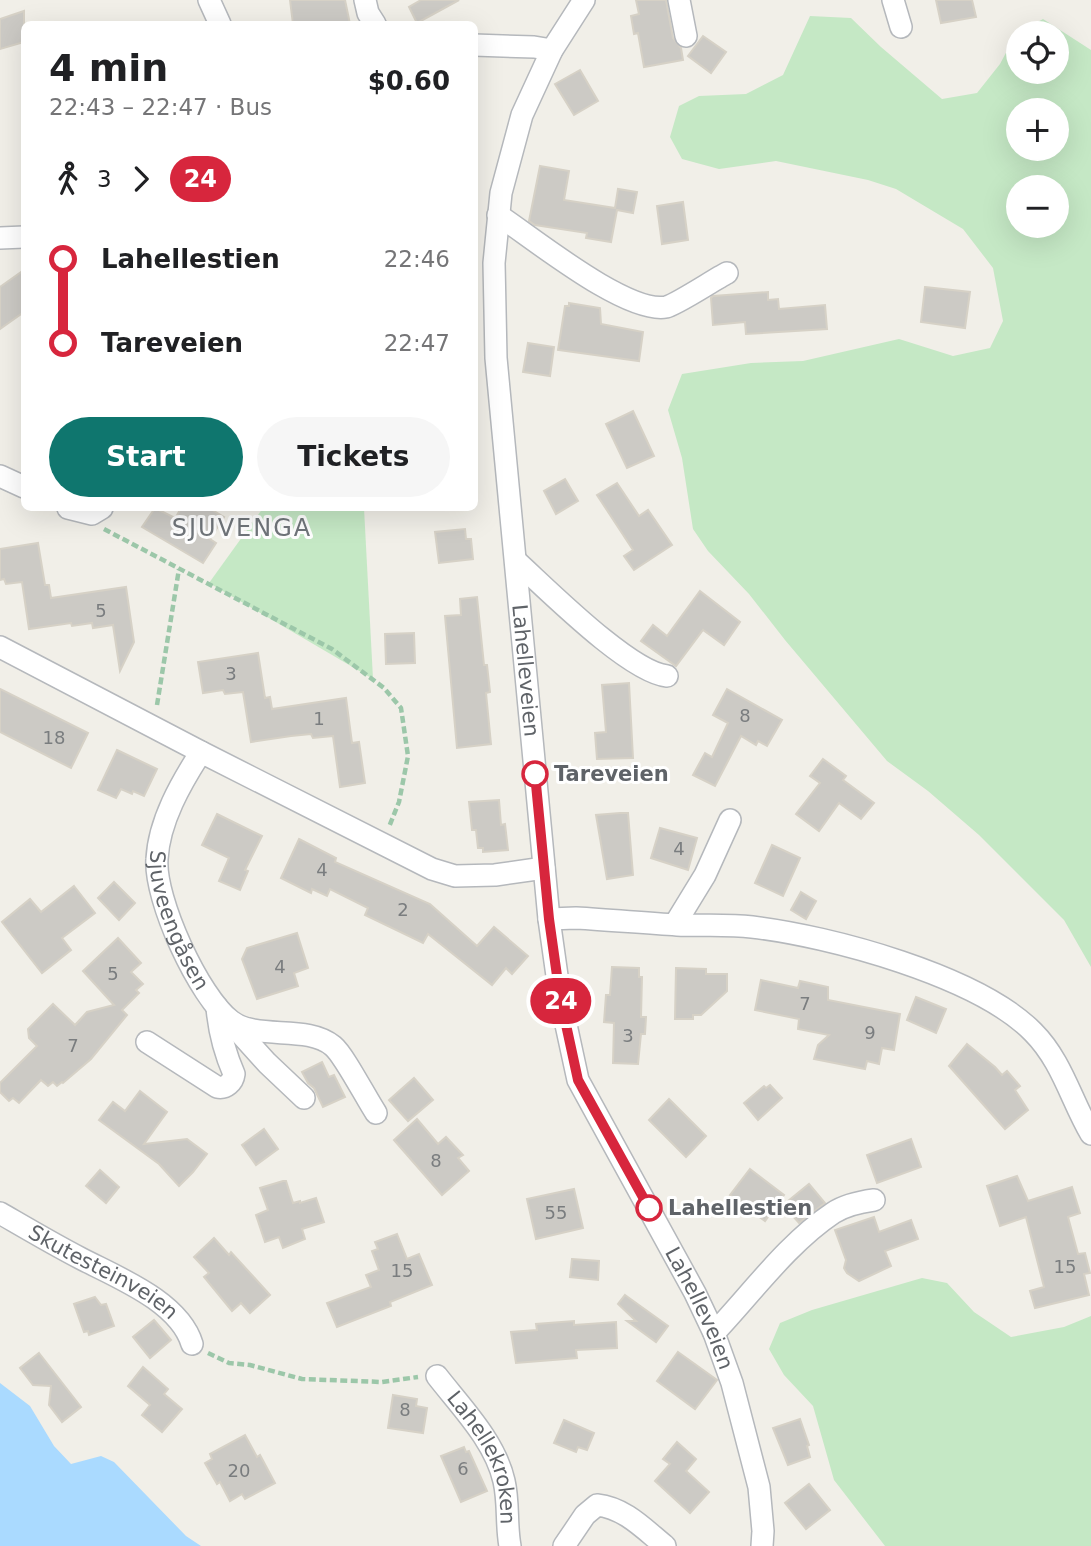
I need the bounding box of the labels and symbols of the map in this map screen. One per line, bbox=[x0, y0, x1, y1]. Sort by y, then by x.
district label: SJUVENGA bbox=[172, 514, 312, 542]
house number: 5 bbox=[95, 600, 107, 621]
street label: Lahelleveien bbox=[507, 603, 544, 738]
house number: 3 bbox=[225, 663, 237, 684]
house number: 8 bbox=[739, 705, 751, 726]
house number: 1 bbox=[313, 708, 325, 729]
house number: 18 bbox=[43, 727, 65, 748]
marker: Tareveien bbox=[522, 761, 548, 787]
place label: Tareveien bbox=[554, 762, 669, 786]
house number: 4 bbox=[673, 838, 685, 859]
street label: Sjuveengåsen bbox=[145, 849, 214, 994]
house number: 4 bbox=[316, 859, 328, 880]
house number: 2 bbox=[397, 899, 409, 920]
house number: 4 bbox=[274, 956, 286, 977]
house number: 5 bbox=[107, 963, 119, 984]
line badge: 24 bbox=[530, 978, 592, 1024]
house number: 7 bbox=[799, 993, 811, 1014]
house number: 9 bbox=[864, 1022, 876, 1043]
house number: 3 bbox=[622, 1025, 634, 1046]
house number: 7 bbox=[67, 1035, 79, 1056]
house number: 8 bbox=[430, 1150, 442, 1171]
marker: Lahellestien bbox=[636, 1195, 662, 1221]
place label: Lahellestien bbox=[668, 1196, 812, 1220]
house number: 55 bbox=[545, 1202, 567, 1223]
street label: Skutesteinveien bbox=[24, 1220, 183, 1324]
street label: Lahelleveien bbox=[660, 1243, 738, 1373]
house number: 15 bbox=[1054, 1256, 1076, 1277]
house number: 15 bbox=[391, 1260, 413, 1281]
street label: Lahellekroken bbox=[442, 1386, 520, 1525]
house number: 8 bbox=[399, 1399, 411, 1420]
house number: 6 bbox=[457, 1458, 469, 1479]
house number: 20 bbox=[228, 1460, 250, 1481]

